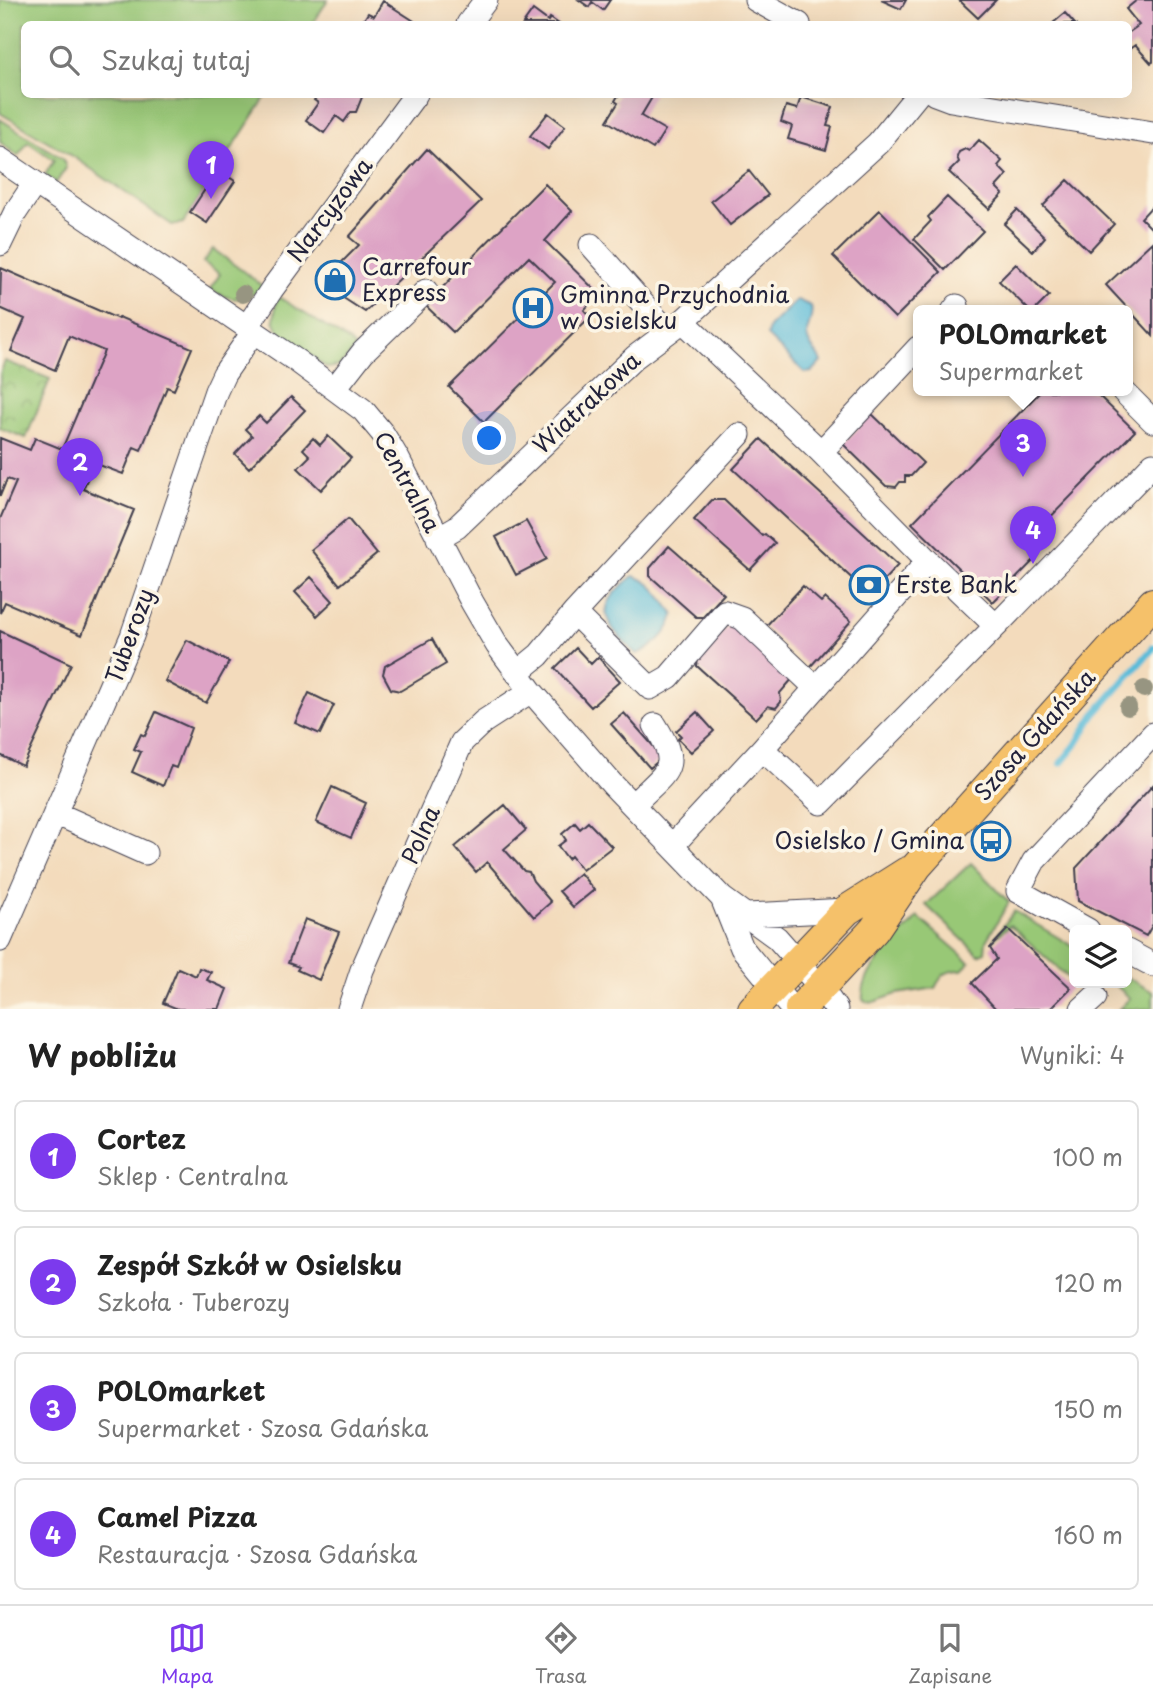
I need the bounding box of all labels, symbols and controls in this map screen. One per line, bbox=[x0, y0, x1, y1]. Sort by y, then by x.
search box bbox=[21, 21, 1132, 98]
text: Szukaj tutaj bbox=[101, 40, 251, 79]
icon: search bbox=[45, 41, 83, 79]
pin: 1 bbox=[188, 141, 234, 199]
street label: Narcyzowa bbox=[278, 149, 380, 269]
place label: Carrefour Express bbox=[362, 248, 472, 309]
shop icon: Carrefour Express bbox=[314, 259, 356, 301]
place label: Gminna Przychodnia w Osielsku bbox=[560, 276, 789, 337]
hospital icon: Gminna Przychodnia w Osielsku bbox=[512, 287, 554, 329]
popup bbox=[913, 305, 1133, 396]
text: POLOmarket bbox=[939, 314, 1107, 353]
street label: Wiatrakowa bbox=[524, 342, 648, 461]
text: Supermarket bbox=[939, 353, 1083, 388]
pin: 3 bbox=[1000, 419, 1046, 477]
your location bbox=[472, 421, 506, 455]
street label: Centralna bbox=[366, 424, 451, 539]
pin: 2 bbox=[57, 438, 103, 496]
pin: 4 bbox=[1010, 506, 1056, 564]
bank icon: Erste Bank bbox=[848, 564, 890, 606]
place label: Erste Bank bbox=[896, 566, 1017, 601]
street label: Tuberozy bbox=[95, 583, 162, 688]
street label: Szosa Gdańska bbox=[965, 660, 1103, 808]
street label: Polna bbox=[391, 799, 448, 869]
bus stop icon: Osielsko / Gmina bbox=[970, 820, 1012, 862]
place label: Osielsko / Gmina bbox=[775, 822, 965, 857]
map controls bbox=[1069, 925, 1132, 988]
button: layers bbox=[1069, 925, 1132, 988]
text: W pobliżu bbox=[28, 1032, 177, 1077]
text: Wyniki: 4 bbox=[1020, 1037, 1125, 1072]
text: Cortez bbox=[97, 1119, 186, 1158]
text: 1 bbox=[48, 1139, 59, 1174]
text: 100 m bbox=[1053, 1139, 1123, 1174]
text: Sklep · Centralna bbox=[97, 1158, 288, 1193]
text: Zespół Szkół w Osielsku bbox=[97, 1245, 402, 1284]
text: 2 bbox=[45, 1265, 61, 1300]
text: 120 m bbox=[1055, 1265, 1123, 1300]
text: Szkoła · Tuberozy bbox=[97, 1284, 290, 1319]
text: POLOmarket bbox=[97, 1371, 266, 1410]
text: 3 bbox=[45, 1391, 61, 1426]
text: 150 m bbox=[1054, 1391, 1123, 1426]
text: Supermarket · Szosa Gdańska bbox=[97, 1410, 428, 1445]
text: Camel Pizza bbox=[97, 1497, 257, 1536]
text: 4 bbox=[45, 1517, 61, 1552]
text: 160 m bbox=[1054, 1517, 1123, 1552]
text: Restauracja · Szosa Gdańska bbox=[97, 1536, 417, 1571]
tab: Mapa bbox=[161, 1619, 213, 1689]
tab: Trasa bbox=[535, 1619, 587, 1689]
tab: Zapisane bbox=[908, 1619, 992, 1689]

